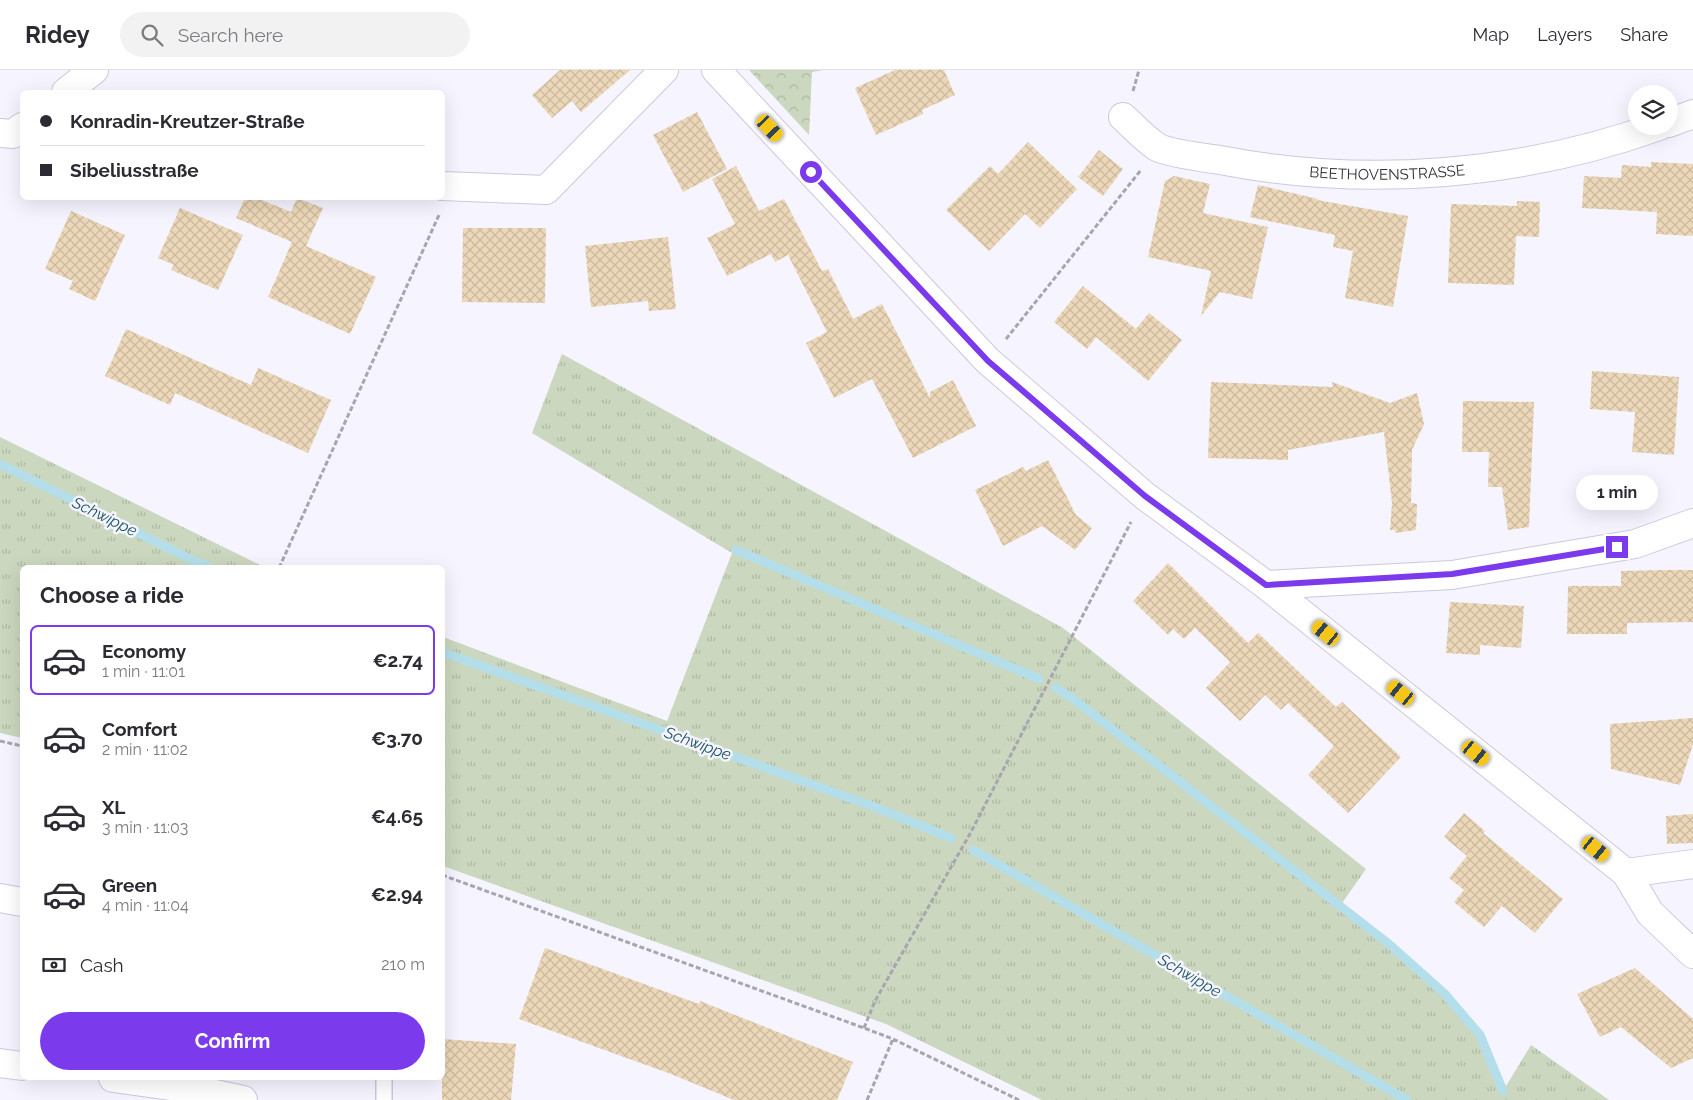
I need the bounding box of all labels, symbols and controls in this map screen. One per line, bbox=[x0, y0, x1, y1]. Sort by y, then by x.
search box bbox=[120, 12, 470, 57]
text: Ridey bbox=[25, 20, 90, 49]
icon: search bbox=[138, 21, 166, 49]
text: Search here bbox=[178, 24, 283, 46]
text: Map bbox=[1473, 24, 1509, 45]
text: Layers bbox=[1537, 24, 1592, 45]
text: Share bbox=[1620, 24, 1668, 45]
map controls bbox=[1628, 85, 1678, 135]
button: layers bbox=[1628, 85, 1678, 135]
text: Konradin-Kreutzer-Straße bbox=[70, 110, 305, 132]
car bbox=[754, 112, 785, 144]
text: Sibeliusstraße bbox=[70, 159, 199, 181]
route start bbox=[800, 161, 822, 183]
street label: BEETHOVENSTRASSE bbox=[1309, 161, 1466, 184]
callout: 1 min bbox=[1576, 474, 1658, 510]
text: 1 min bbox=[1597, 483, 1637, 502]
water label: Schwippe bbox=[68, 492, 141, 540]
route end bbox=[1606, 536, 1628, 558]
text: Choose a ride bbox=[40, 582, 184, 608]
car bbox=[1309, 618, 1342, 648]
icon: car bbox=[42, 638, 87, 683]
text: Economy bbox=[102, 640, 186, 662]
text: €2.74 bbox=[372, 649, 423, 671]
text: 1 min · 11:01 bbox=[102, 662, 185, 681]
car bbox=[1384, 678, 1417, 708]
icon: car bbox=[42, 716, 87, 761]
text: Comfort bbox=[102, 718, 177, 740]
water label: Schwippe bbox=[661, 722, 734, 764]
text: €3.70 bbox=[371, 727, 423, 749]
car bbox=[1459, 738, 1492, 768]
text: 2 min · 11:02 bbox=[102, 740, 188, 759]
icon: car bbox=[42, 794, 87, 839]
text: XL bbox=[102, 796, 125, 818]
text: €4.65 bbox=[371, 805, 423, 827]
text: 3 min · 11:03 bbox=[102, 818, 188, 837]
car bbox=[1579, 834, 1612, 864]
icon: car bbox=[42, 872, 87, 917]
text: Green bbox=[102, 874, 157, 896]
text: €2.94 bbox=[371, 883, 423, 905]
text: 4 min · 11:04 bbox=[102, 896, 189, 915]
water label: Schwippe bbox=[1154, 949, 1225, 1001]
icon: cash bbox=[40, 951, 68, 979]
text: Cash bbox=[80, 954, 124, 976]
text: 210 m bbox=[381, 955, 425, 974]
button: Confirm bbox=[40, 1012, 425, 1070]

